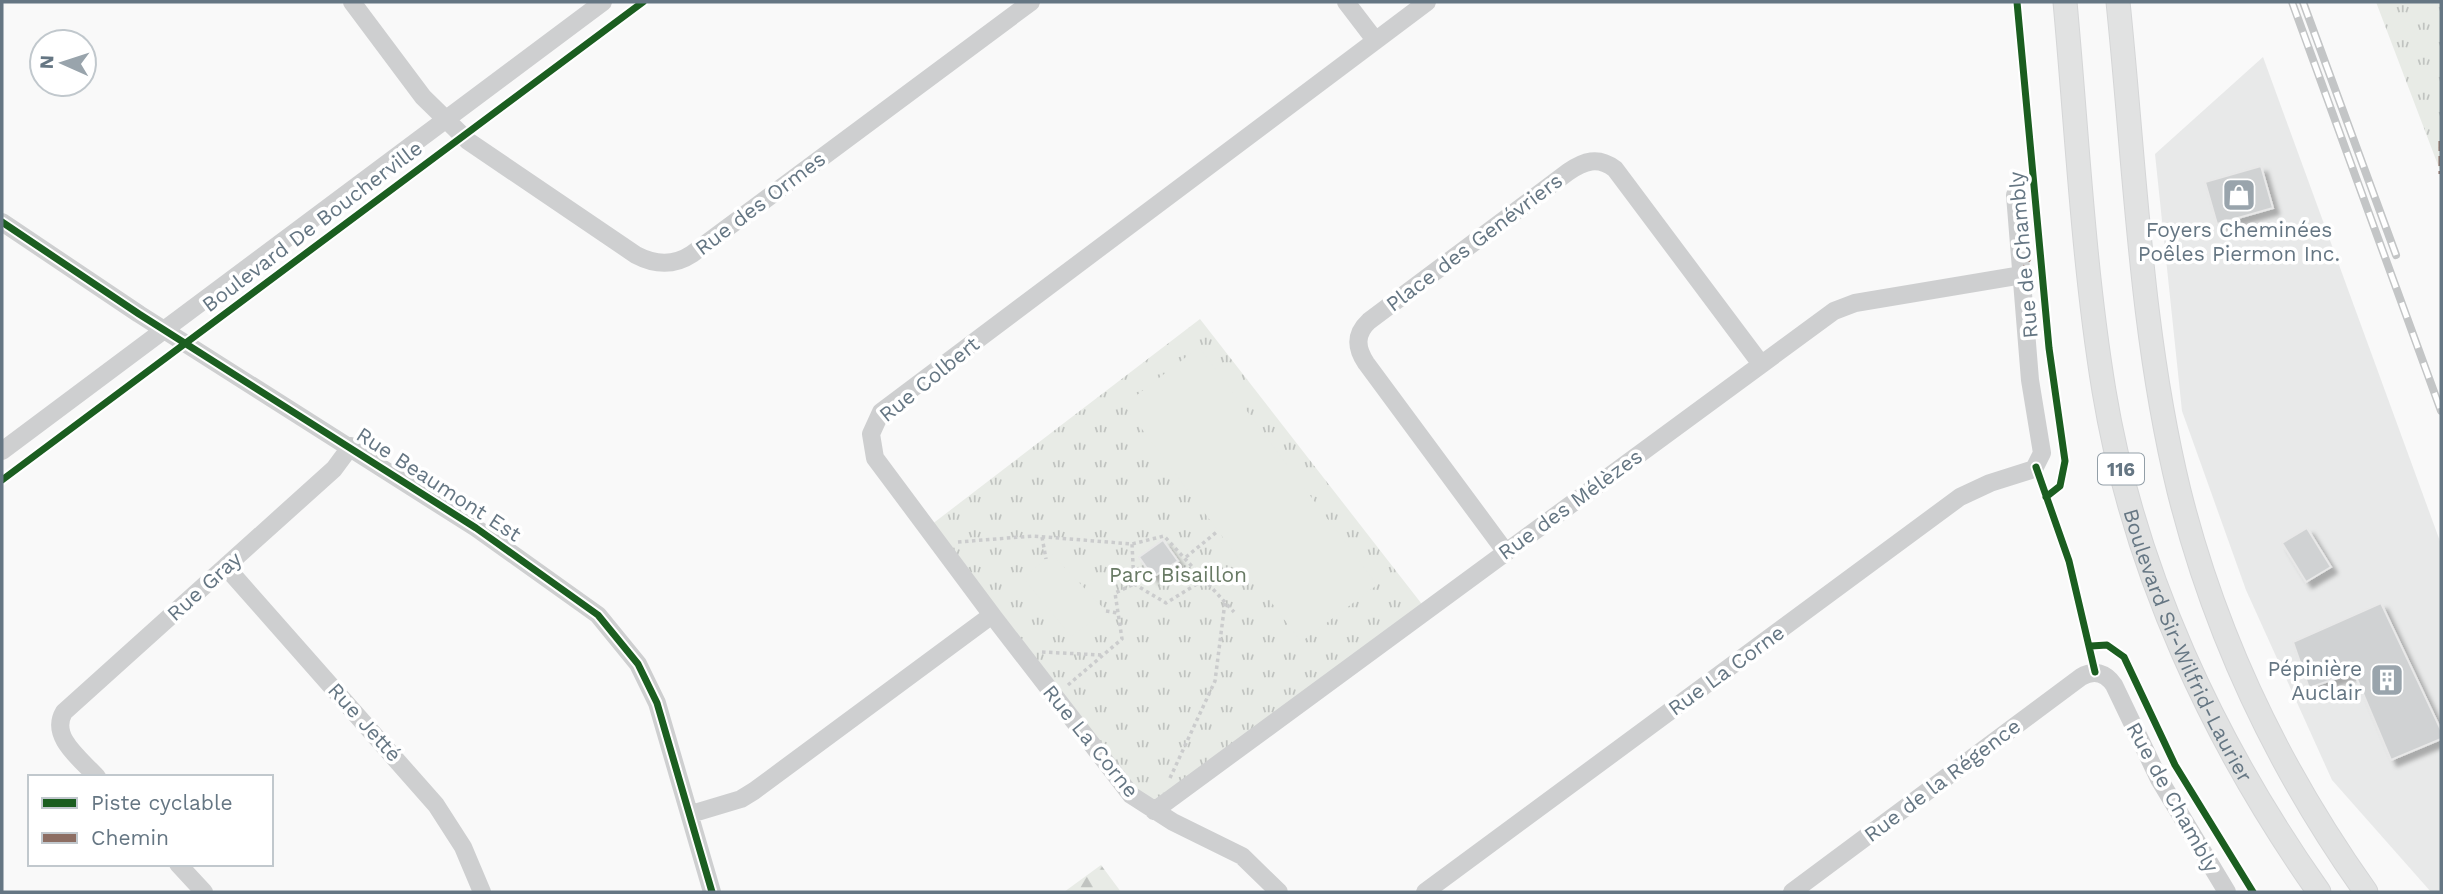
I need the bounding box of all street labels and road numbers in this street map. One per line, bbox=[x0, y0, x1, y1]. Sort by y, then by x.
street label: Boulevard De Boucherville bbox=[197, 135, 427, 317]
street label: Rue des Ormes bbox=[690, 146, 830, 260]
street label: Place des Genévriers bbox=[1381, 168, 1567, 316]
street label: Rue de Chambly bbox=[2003, 170, 2043, 340]
street label: Rue Colbert bbox=[874, 331, 984, 427]
street label: Rue Beaumont Est bbox=[352, 421, 526, 547]
street label: Rue des Mélèzes bbox=[1493, 443, 1647, 565]
road number: 116 bbox=[2098, 454, 2144, 484]
street label: Boulevard Sir-Wilfrid-Laurier bbox=[2119, 506, 2258, 786]
street label: Rue Gray bbox=[162, 546, 247, 626]
street label: Rue La Corne bbox=[1663, 619, 1789, 721]
street label: Rue Jetté bbox=[323, 677, 407, 767]
street label: Rue La Corne bbox=[1038, 680, 1144, 802]
street label: Rue de la Régence bbox=[1859, 713, 2025, 847]
street label: Rue de Chambly bbox=[2121, 718, 2225, 877]

